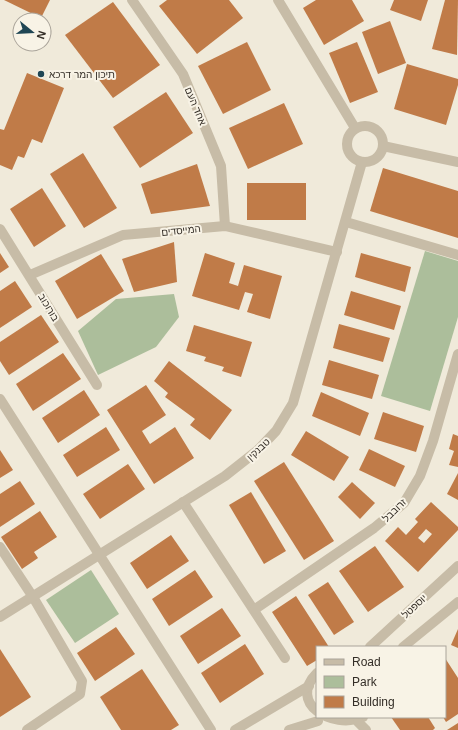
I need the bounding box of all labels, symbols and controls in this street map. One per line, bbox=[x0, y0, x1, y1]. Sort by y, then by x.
north arrow bbox=[12, 12, 52, 52]
text: N bbox=[35, 29, 48, 41]
marker: תיכון המר דרכא bbox=[36, 69, 46, 79]
place label: תיכון המר דרכא bbox=[49, 69, 115, 80]
street label: אחד העם bbox=[183, 86, 209, 127]
street label: המייסדים bbox=[161, 223, 201, 238]
street label: בורוכוב bbox=[36, 291, 61, 323]
street label: טבנקין bbox=[245, 436, 272, 463]
street label: זרובבל bbox=[380, 496, 409, 524]
street label: יוספטל bbox=[400, 592, 429, 620]
legend bbox=[316, 646, 446, 718]
text: Road bbox=[352, 655, 381, 669]
text: Park bbox=[352, 675, 378, 689]
text: Building bbox=[352, 695, 395, 709]

